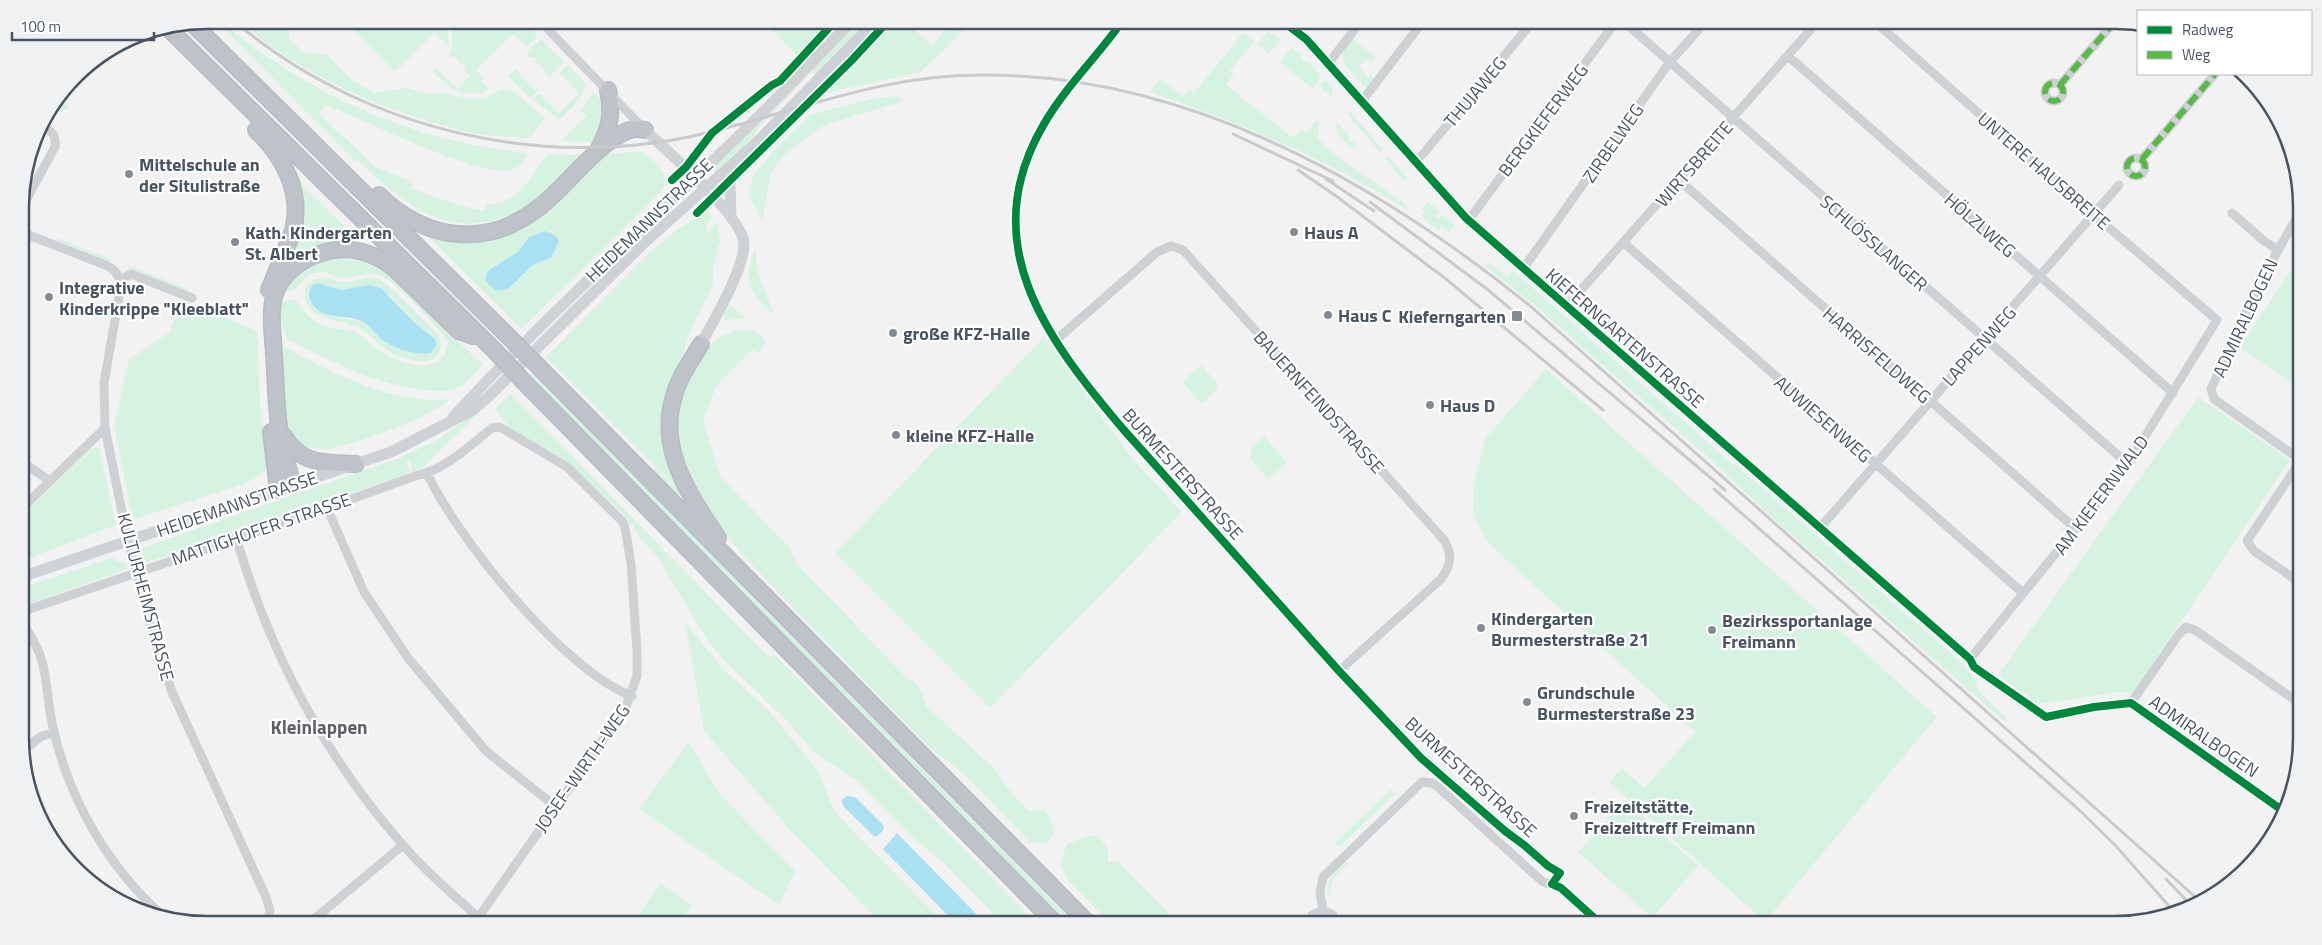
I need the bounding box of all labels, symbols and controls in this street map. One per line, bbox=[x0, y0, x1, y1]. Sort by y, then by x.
scale bar bbox=[12, 10, 155, 42]
legend bbox=[2137, 10, 2312, 75]
text: 100 m bbox=[20, 15, 61, 38]
text: Radweg bbox=[2182, 18, 2234, 41]
text: Weg bbox=[2182, 43, 2211, 66]
street label: THUJAWEG bbox=[1437, 51, 1513, 133]
street label: BERGKIEFERWEG bbox=[1492, 58, 1594, 182]
street label: ZIRBELWEG bbox=[1576, 98, 1650, 188]
street label: UNTERE HAUSBREITE bbox=[1972, 106, 2116, 236]
street label: WIRTSBREITE bbox=[1649, 115, 1739, 213]
place label: Mittelschule an der Situlistraße bbox=[139, 151, 260, 199]
street label: HEIDEMANNSTRASSE bbox=[579, 152, 719, 288]
marker: Mittelschule an der Situlistraße bbox=[123, 168, 135, 180]
street label: HÖLZLWEG bbox=[1938, 186, 2022, 264]
street label: SCHLÖSSLANGER bbox=[1814, 189, 1934, 297]
place label: Kath. Kindergarten St. Albert bbox=[245, 219, 392, 267]
place label: Haus A bbox=[1304, 219, 1359, 246]
marker: Haus A bbox=[1288, 226, 1300, 238]
marker: Kath. Kindergarten St. Albert bbox=[229, 236, 241, 248]
street label: ADMIRALBOGEN bbox=[2206, 254, 2284, 382]
street label: KIEFERNGARTENSTRASSE bbox=[1540, 262, 1710, 414]
place label: Integrative Kinderkrippe "Kleeblatt" bbox=[59, 274, 249, 322]
marker: Integrative Kinderkrippe "Kleeblatt" bbox=[43, 291, 55, 303]
street label: HARRISFELDWEG bbox=[1817, 300, 1937, 410]
street label: LAPPENWEG bbox=[1936, 300, 2022, 392]
place label: Haus C bbox=[1338, 302, 1392, 329]
place label: Kieferngarten bbox=[1398, 303, 1506, 330]
marker: Haus C bbox=[1322, 309, 1334, 321]
marker: Kieferngarten bbox=[1510, 309, 1524, 323]
place label: große KFZ-Halle bbox=[903, 320, 1030, 347]
street label: BAUERNFEINDSTRASSE bbox=[1247, 325, 1391, 480]
marker: große KFZ-Halle bbox=[887, 327, 899, 339]
street label: AUWIESENWEG bbox=[1768, 369, 1878, 469]
place label: Haus D bbox=[1440, 392, 1495, 419]
marker: Haus D bbox=[1424, 399, 1436, 411]
street label: BURMESTERSTRASSE bbox=[1116, 402, 1250, 546]
place label: kleine KFZ-Halle bbox=[906, 422, 1034, 449]
marker: kleine KFZ-Halle bbox=[890, 429, 902, 441]
street label: AM KIEFERNWALD bbox=[2047, 430, 2155, 560]
street label: HEIDEMANNSTRASSE bbox=[153, 464, 321, 544]
street label: MATTIGHOFER STRASSE bbox=[168, 486, 354, 572]
street label: KULTURHEIMSTRASSE bbox=[111, 510, 181, 684]
place label: Kindergarten Burmesterstraße 21 bbox=[1491, 605, 1649, 653]
place label: Bezirkssportanlage Freimann bbox=[1722, 607, 1873, 655]
marker: Kindergarten Burmesterstraße 21 bbox=[1475, 622, 1487, 634]
marker: Bezirkssportanlage Freimann bbox=[1706, 624, 1718, 636]
place label: Grundschule Burmesterstraße 23 bbox=[1537, 679, 1695, 727]
street label: ADMIRALBOGEN bbox=[2144, 688, 2264, 784]
marker: Grundschule Burmesterstraße 23 bbox=[1521, 696, 1533, 708]
street label: JOSEF-WIRTH-WEG bbox=[528, 698, 636, 838]
street label: BURMESTERSTRASSE bbox=[1399, 710, 1543, 844]
district label: Kleinlappen bbox=[270, 712, 368, 741]
place label: Freizeitstätte, Freizeittreff Freimann bbox=[1584, 793, 1756, 841]
marker: Freizeitstätte, Freizeittreff Freimann bbox=[1568, 810, 1580, 822]

